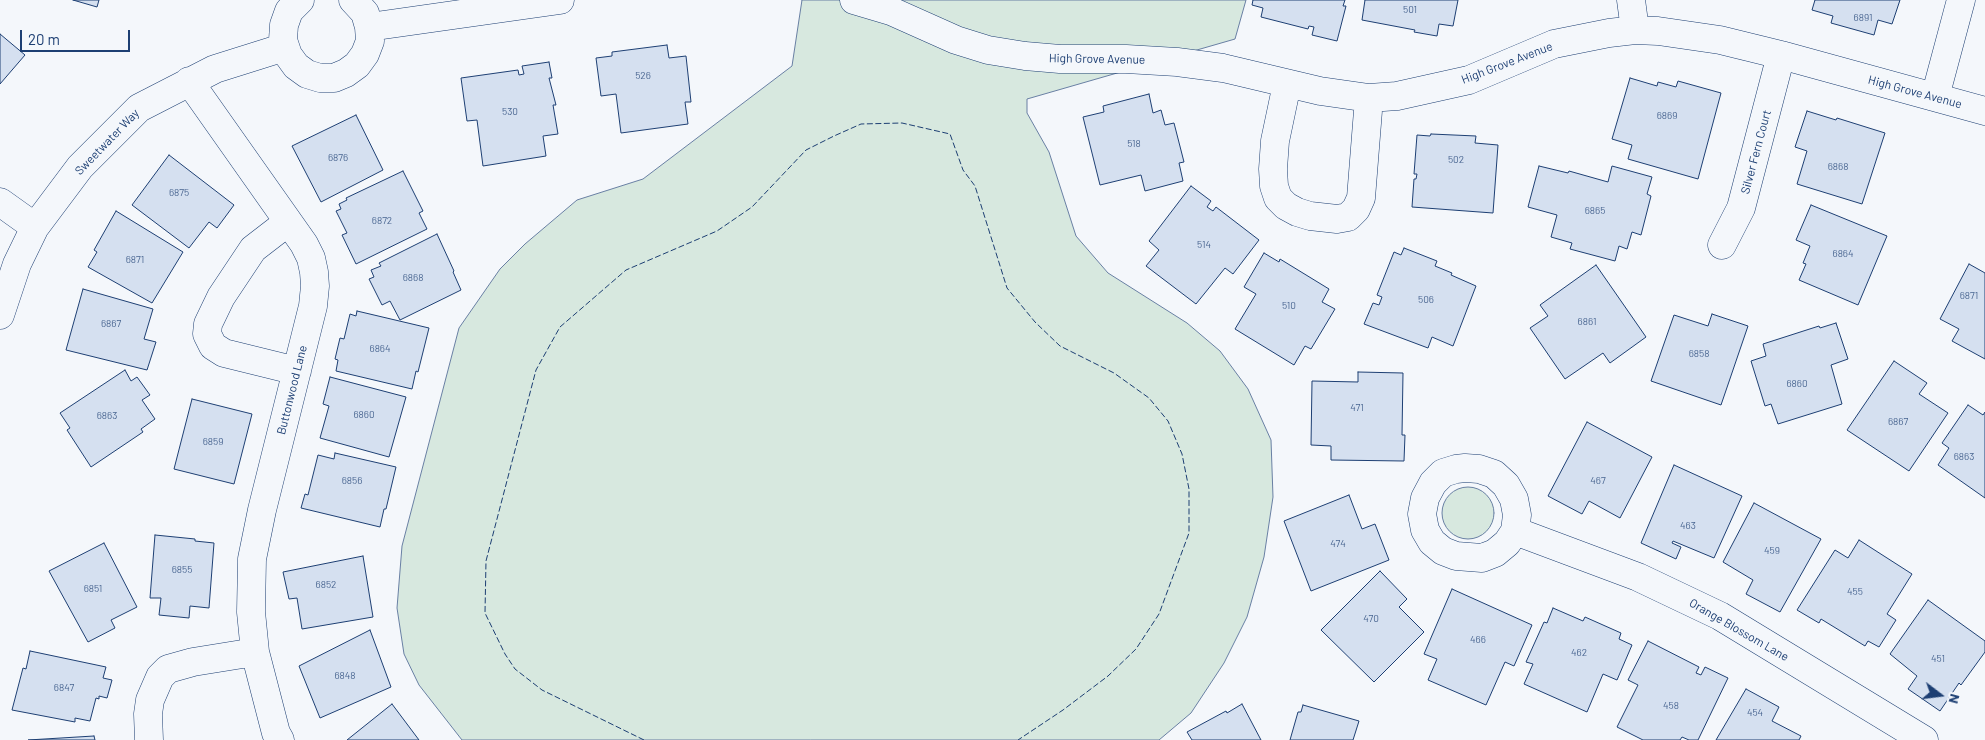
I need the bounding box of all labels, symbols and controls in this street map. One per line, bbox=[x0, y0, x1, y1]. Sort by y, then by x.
house number: 501 bbox=[1403, 4, 1417, 16]
house number: 6891 bbox=[1854, 12, 1872, 24]
scale bar bbox=[22, 20, 132, 52]
text: 20 m bbox=[28, 30, 60, 48]
street label: High Grove Avenue bbox=[1459, 39, 1555, 87]
street label: High Grove Avenue bbox=[1049, 51, 1145, 67]
house number: 526 bbox=[635, 70, 651, 82]
street label: High Grove Avenue bbox=[1866, 73, 1964, 111]
street label: Sweetwater Way bbox=[72, 106, 142, 178]
house number: 530 bbox=[502, 106, 518, 118]
street label: Silver Fern Court bbox=[1738, 108, 1774, 196]
house number: 6869 bbox=[1657, 110, 1677, 122]
house number: 518 bbox=[1127, 138, 1141, 150]
house number: 6876 bbox=[328, 152, 348, 164]
house number: 502 bbox=[1448, 154, 1464, 166]
house number: 6868 bbox=[1828, 161, 1848, 173]
house number: 6875 bbox=[169, 187, 189, 199]
house number: 6865 bbox=[1585, 205, 1605, 217]
house number: 6872 bbox=[372, 215, 392, 227]
house number: 514 bbox=[1197, 239, 1211, 251]
house number: 6864 bbox=[1832, 248, 1854, 260]
house number: 6871 bbox=[126, 254, 144, 266]
house number: 6868 bbox=[403, 272, 423, 284]
house number: 6871 bbox=[1960, 290, 1978, 302]
house number: 506 bbox=[1418, 294, 1434, 306]
house number: 510 bbox=[1282, 300, 1296, 312]
house number: 6861 bbox=[1578, 316, 1596, 328]
house number: 6867 bbox=[101, 318, 121, 330]
house number: 6864 bbox=[369, 343, 391, 355]
street label: Buttonwood Lane bbox=[274, 344, 310, 436]
house number: 6858 bbox=[1689, 348, 1709, 360]
house number: 6860 bbox=[1786, 378, 1808, 390]
house number: 471 bbox=[1350, 402, 1364, 414]
house number: 6860 bbox=[353, 409, 375, 421]
house number: 6863 bbox=[97, 410, 117, 422]
house number: 6867 bbox=[1888, 416, 1908, 428]
house number: 6859 bbox=[203, 436, 223, 448]
house number: 6863 bbox=[1954, 451, 1974, 463]
house number: 6856 bbox=[342, 475, 362, 487]
house number: 467 bbox=[1590, 475, 1606, 487]
house number: 463 bbox=[1680, 520, 1696, 532]
house number: 474 bbox=[1330, 538, 1346, 550]
house number: 459 bbox=[1764, 545, 1780, 557]
house number: 6855 bbox=[172, 564, 192, 576]
house number: 6852 bbox=[316, 579, 336, 591]
house number: 6851 bbox=[84, 583, 102, 595]
house number: 455 bbox=[1847, 586, 1863, 598]
street label: Orange Blossom Lane bbox=[1687, 596, 1791, 664]
house number: 470 bbox=[1363, 613, 1379, 625]
house number: 466 bbox=[1470, 634, 1486, 646]
house number: 462 bbox=[1571, 647, 1587, 659]
house number: 451 bbox=[1931, 653, 1945, 665]
house number: 6848 bbox=[334, 670, 356, 682]
north arrow bbox=[1915, 670, 1965, 720]
house number: 6847 bbox=[54, 682, 74, 694]
text: N bbox=[1946, 692, 1964, 706]
house number: 458 bbox=[1663, 700, 1679, 712]
house number: 454 bbox=[1747, 707, 1763, 719]

